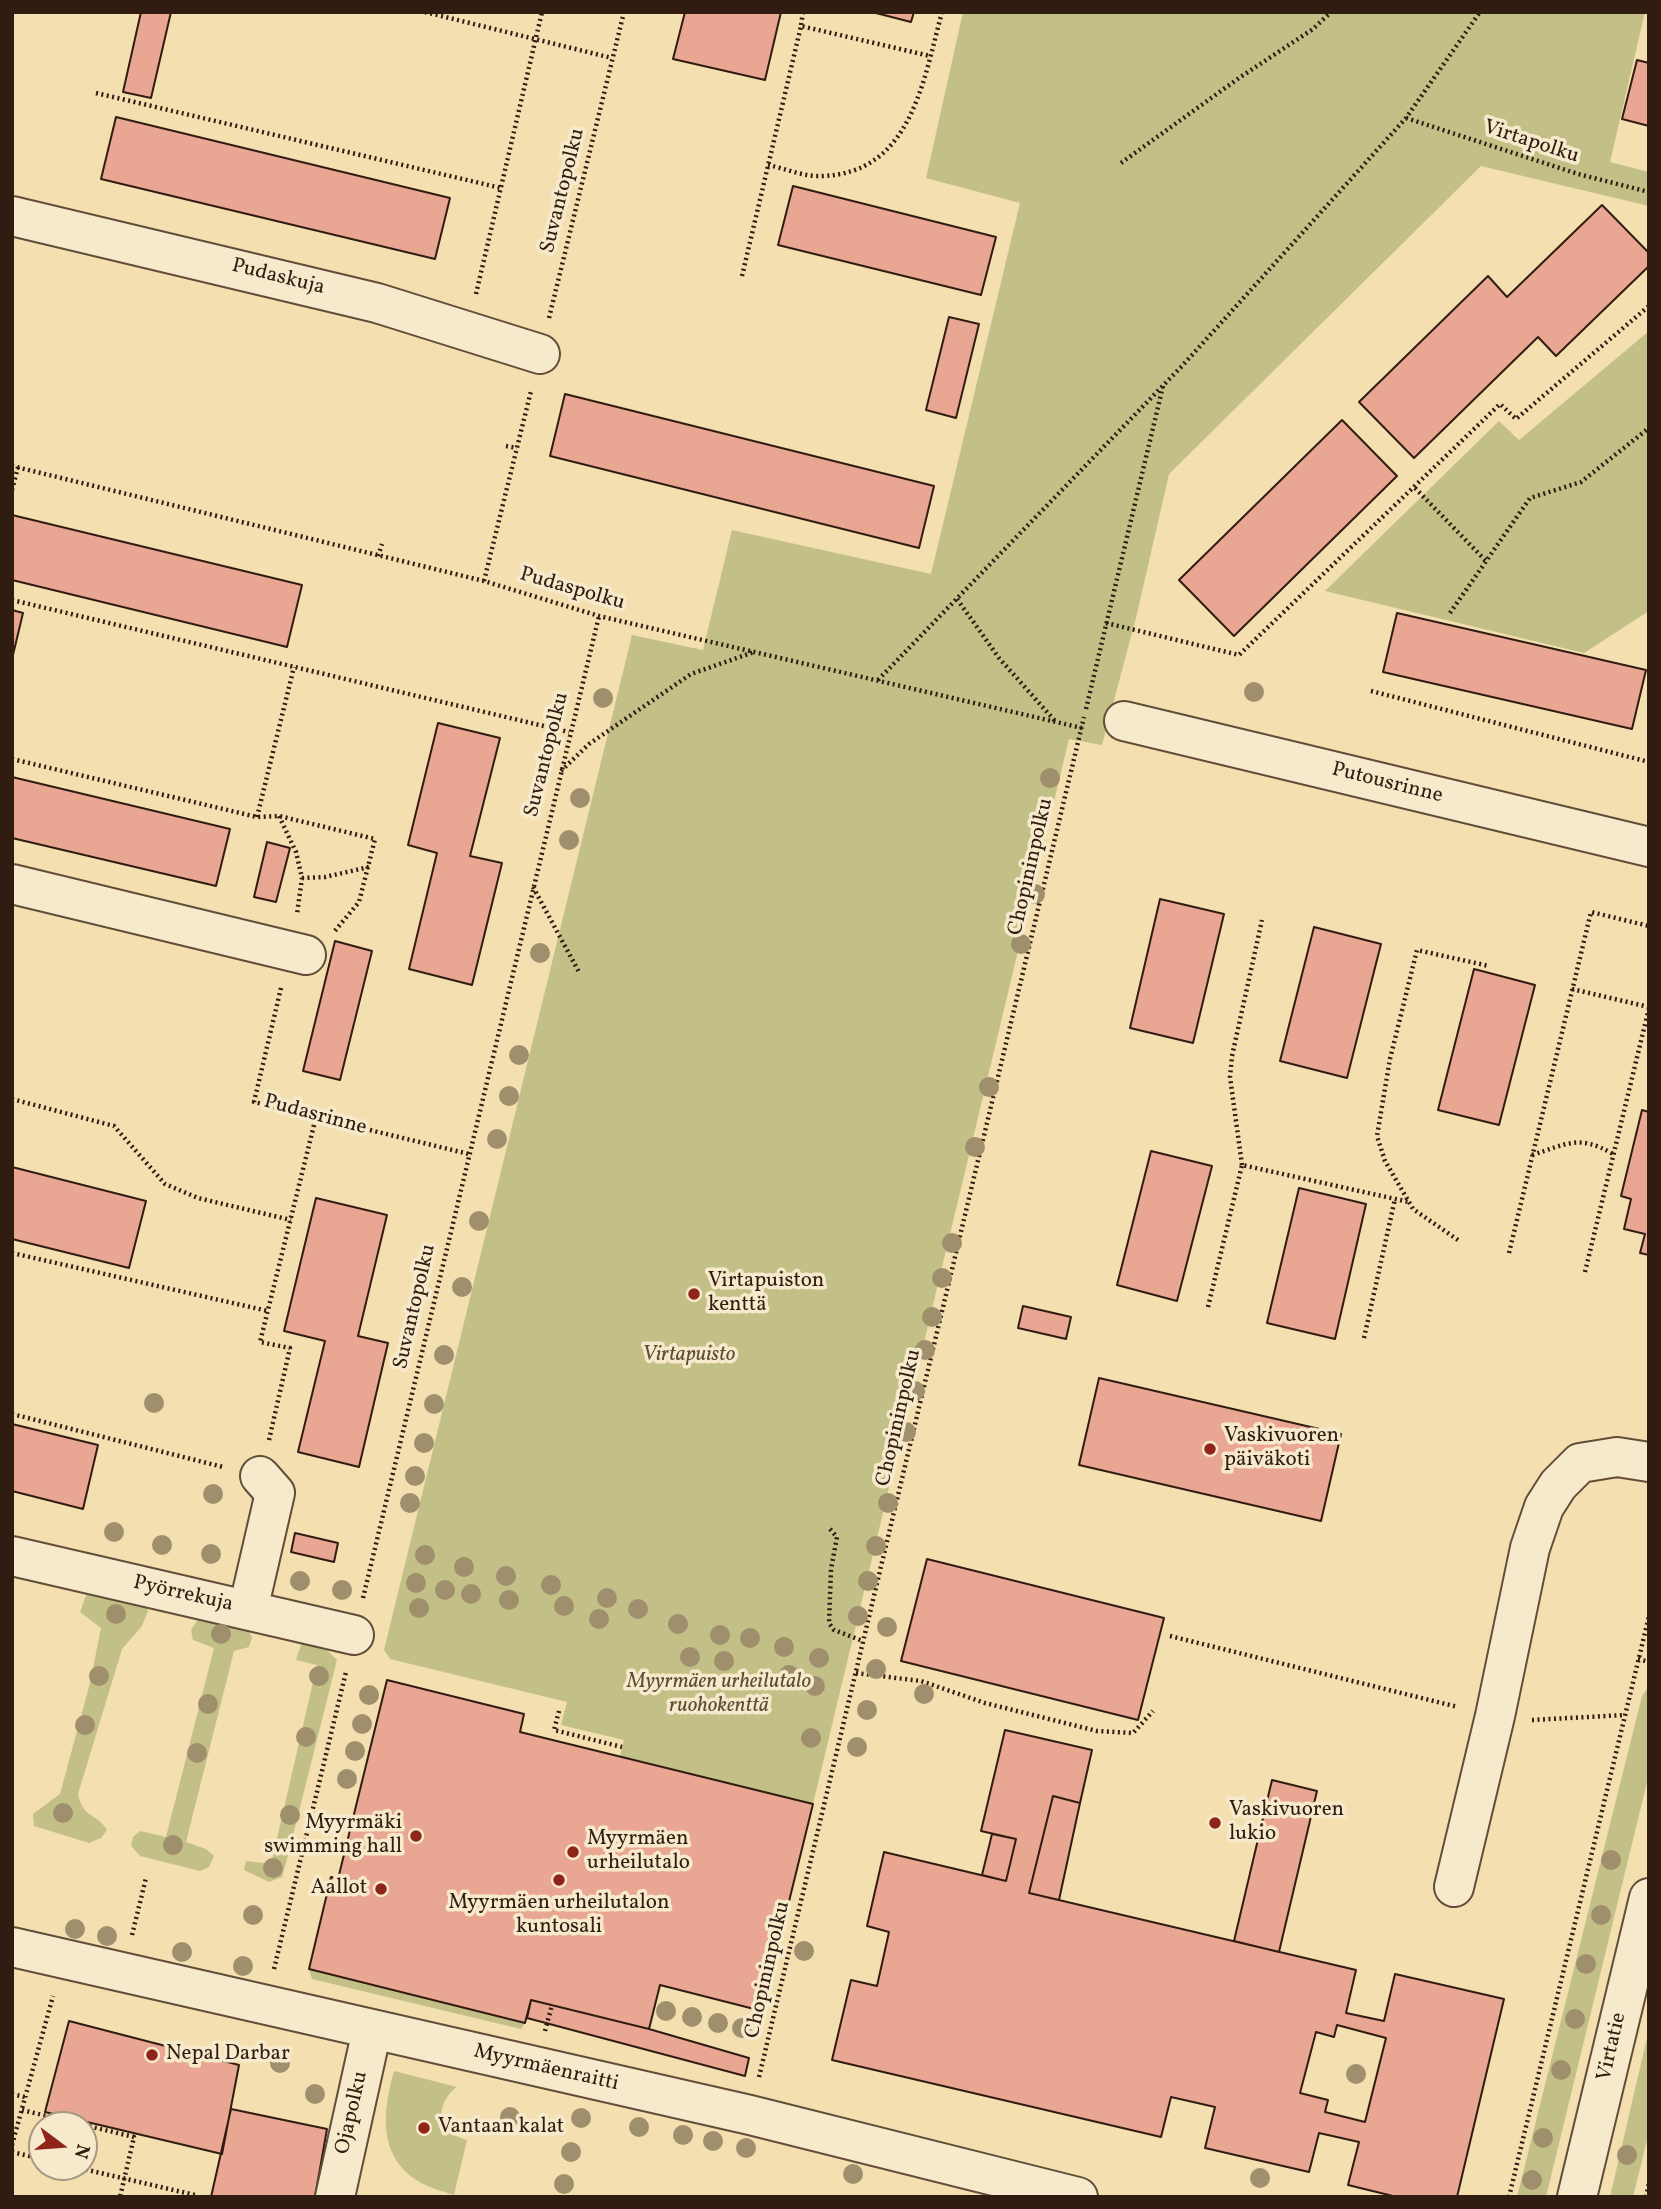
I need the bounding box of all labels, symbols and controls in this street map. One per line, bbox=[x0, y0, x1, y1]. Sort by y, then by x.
street label: Virtapolku bbox=[1480, 116, 1582, 170]
street label: Suvantopolku bbox=[536, 126, 592, 256]
street label: Pudaskuja bbox=[229, 254, 327, 302]
street label: Pudaspolku bbox=[517, 563, 627, 617]
street label: Suvantopolku bbox=[520, 690, 576, 820]
street label: Putousrinne bbox=[1329, 758, 1445, 810]
street label: Chopininpolku bbox=[1004, 796, 1060, 938]
street label: Pudasrinne bbox=[261, 1090, 369, 1142]
street label: Suvantopolku bbox=[389, 1242, 443, 1372]
place label: Virtapuiston kenttä bbox=[708, 1269, 824, 1319]
marker: Virtapuiston kenttä bbox=[686, 1286, 702, 1302]
park label: Virtapuisto bbox=[643, 1343, 735, 1369]
street label: Chopininpolku bbox=[872, 1347, 928, 1489]
place label: Vaskivuoren päiväkoti bbox=[1224, 1424, 1339, 1474]
marker: Vaskivuoren päiväkoti bbox=[1202, 1441, 1218, 1457]
street label: Pyörrekuja bbox=[131, 1571, 235, 1619]
park label: Myyrmäen urheilutalo ruohokenttä bbox=[627, 1670, 811, 1720]
place label: Vaskivuoren lukio bbox=[1229, 1798, 1344, 1848]
place label: Myyrmäki swimming hall bbox=[264, 1811, 402, 1861]
marker: Vaskivuoren lukio bbox=[1207, 1815, 1223, 1831]
place label: Myyrmäen urheilutalo bbox=[587, 1827, 690, 1877]
marker: Myyrmäki swimming hall bbox=[408, 1828, 424, 1844]
marker: Myyrmäen urheilutalo bbox=[565, 1844, 581, 1860]
marker: Myyrmäen urheilutalon kuntosali bbox=[551, 1872, 567, 1888]
place label: Aallot bbox=[311, 1876, 367, 1902]
marker: Aallot bbox=[373, 1881, 389, 1897]
place label: Myyrmäen urheilutalon kuntosali bbox=[448, 1891, 670, 1941]
street label: Chopininpolku bbox=[741, 1899, 797, 2041]
street label: Virtatie bbox=[1593, 2010, 1633, 2084]
street label: Myyrmäenraitti bbox=[471, 2040, 621, 2098]
place label: Nepal Darbar bbox=[166, 2042, 290, 2068]
marker: Nepal Darbar bbox=[144, 2047, 160, 2063]
street label: Ojapolku bbox=[331, 2069, 375, 2157]
north arrow bbox=[28, 2111, 98, 2181]
place label: Vantaan kalat bbox=[438, 2115, 564, 2141]
marker: Vantaan kalat bbox=[416, 2120, 432, 2136]
text: N bbox=[67, 2141, 96, 2161]

